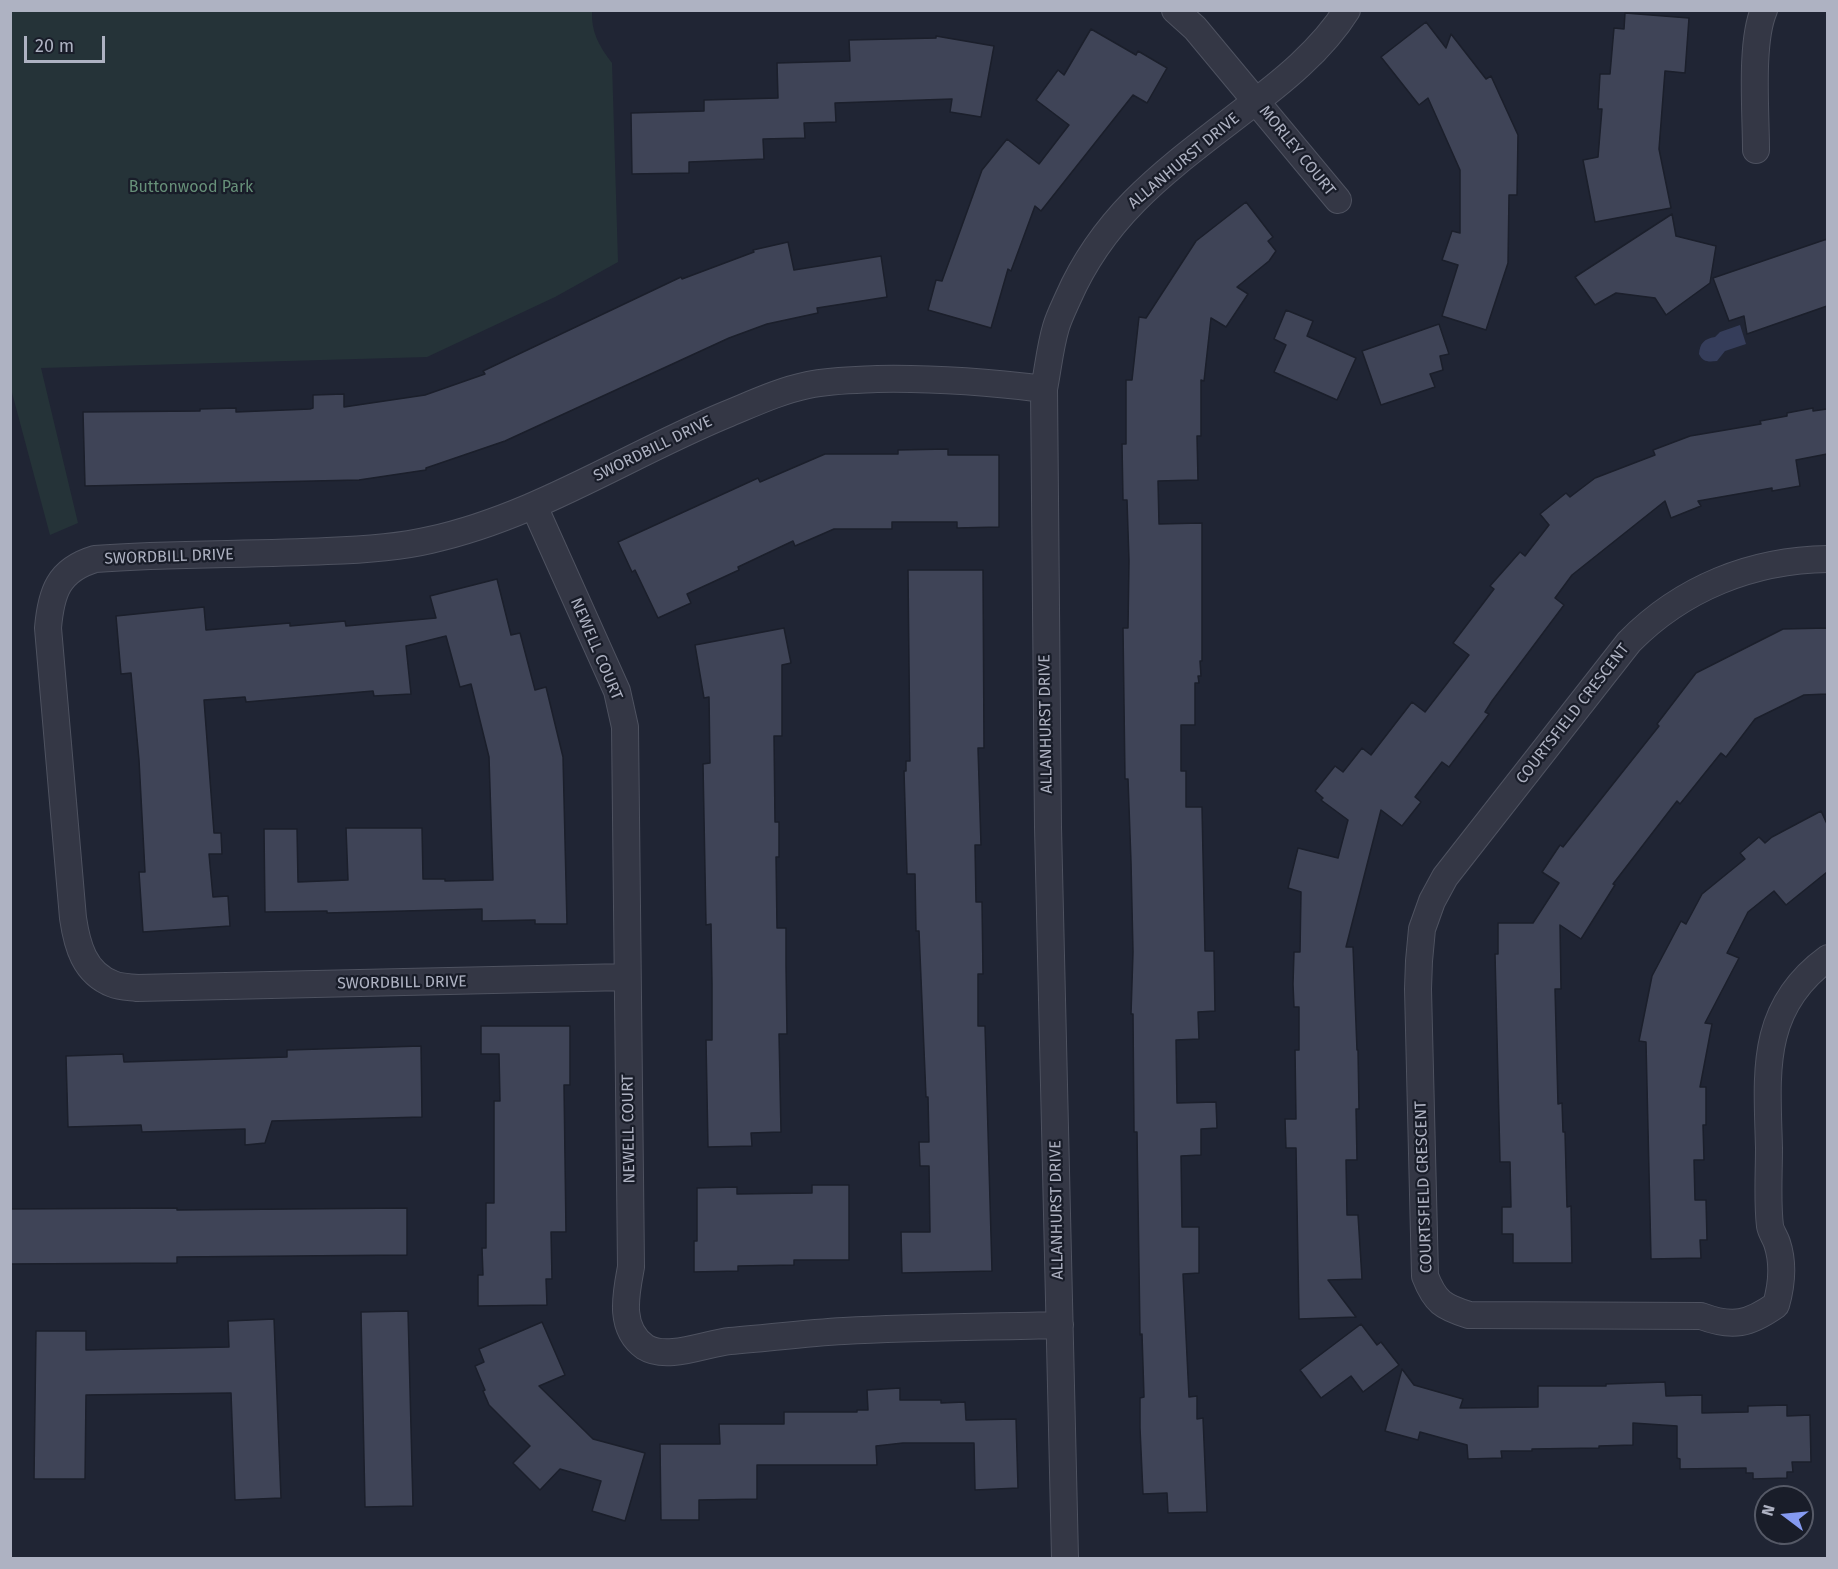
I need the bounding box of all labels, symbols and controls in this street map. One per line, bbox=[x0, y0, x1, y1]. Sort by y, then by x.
scale bar bbox=[27, 24, 108, 62]
text: 20 m bbox=[35, 35, 74, 57]
street label: MORLEY COURT bbox=[1255, 102, 1339, 200]
street label: ALLANHURST DRIVE bbox=[1124, 109, 1244, 213]
park label: Buttonwood Park bbox=[129, 178, 253, 198]
street label: SWORDBILL DRIVE bbox=[591, 412, 715, 486]
street label: SWORDBILL DRIVE bbox=[104, 545, 234, 569]
street label: NEWELL COURT bbox=[566, 595, 626, 703]
street label: COURTSFIELD CRESCENT bbox=[1512, 640, 1634, 788]
street label: ALLANHURST DRIVE bbox=[1035, 654, 1057, 794]
street label: SWORDBILL DRIVE bbox=[337, 972, 467, 994]
street label: NEWELL COURT bbox=[618, 1074, 640, 1184]
street label: COURTSFIELD CRESCENT bbox=[1411, 1100, 1437, 1274]
street label: ALLANHURST DRIVE bbox=[1046, 1140, 1068, 1280]
north arrow bbox=[1754, 1485, 1814, 1545]
text: N bbox=[1758, 1503, 1779, 1518]

